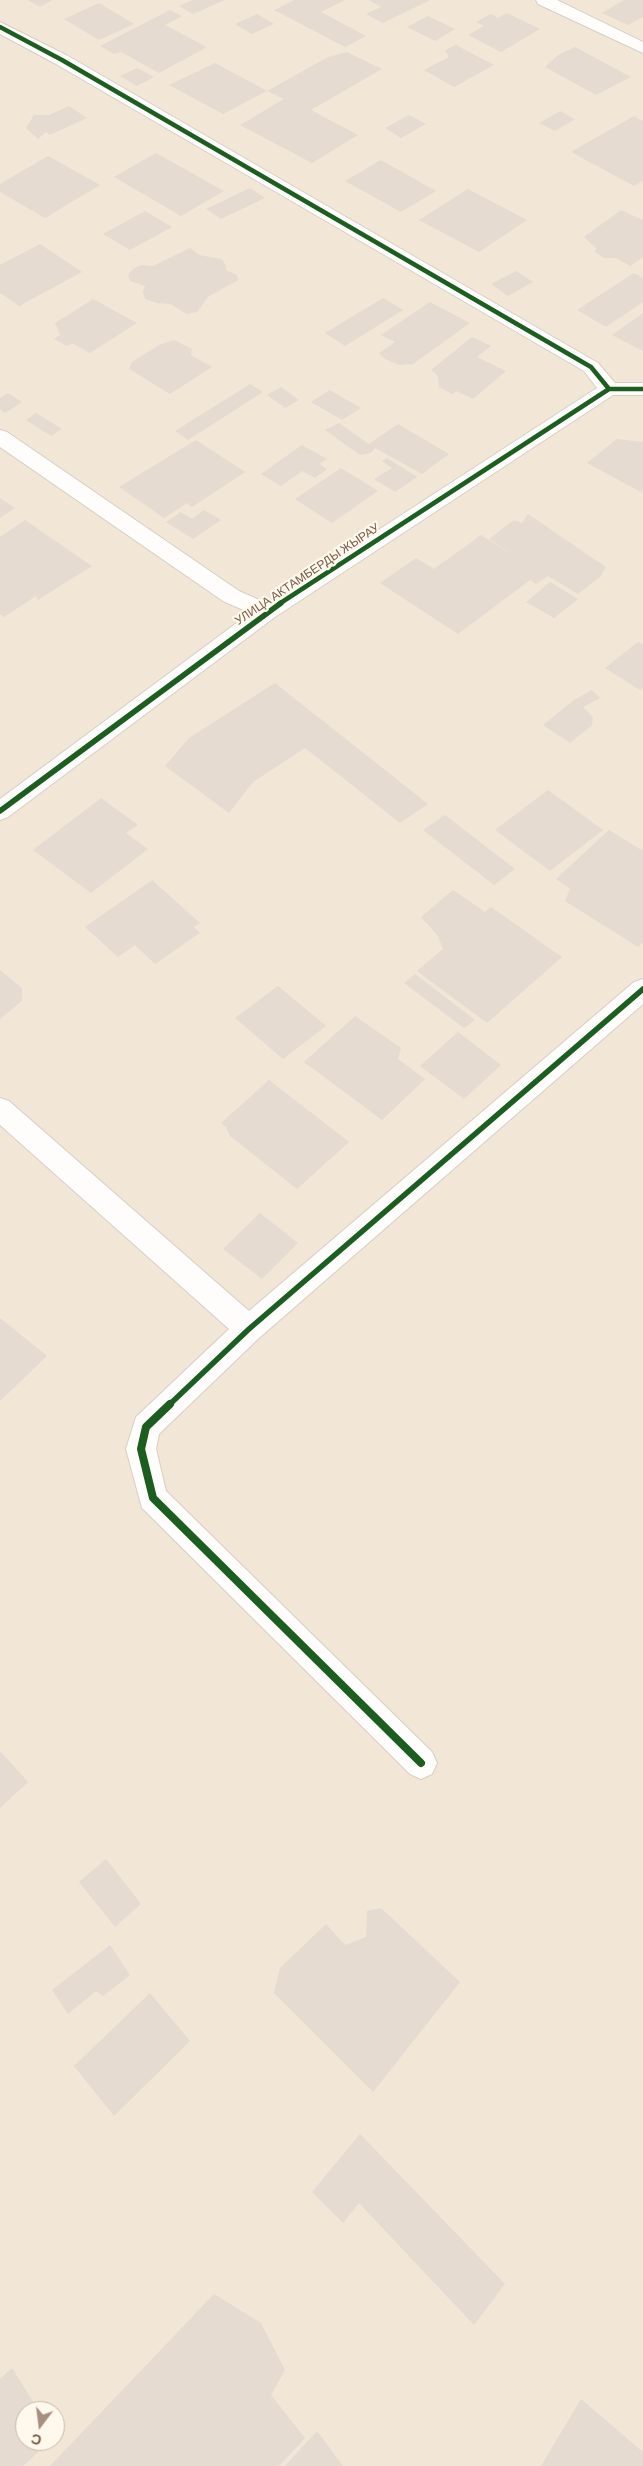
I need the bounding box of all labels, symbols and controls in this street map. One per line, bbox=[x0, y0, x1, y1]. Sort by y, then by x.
street label: УЛИЦА АКТАМБЕРДЫ ЖЫРАУ bbox=[232, 520, 382, 628]
north arrow bbox=[15, 2401, 65, 2451]
text: С bbox=[29, 2430, 43, 2450]

